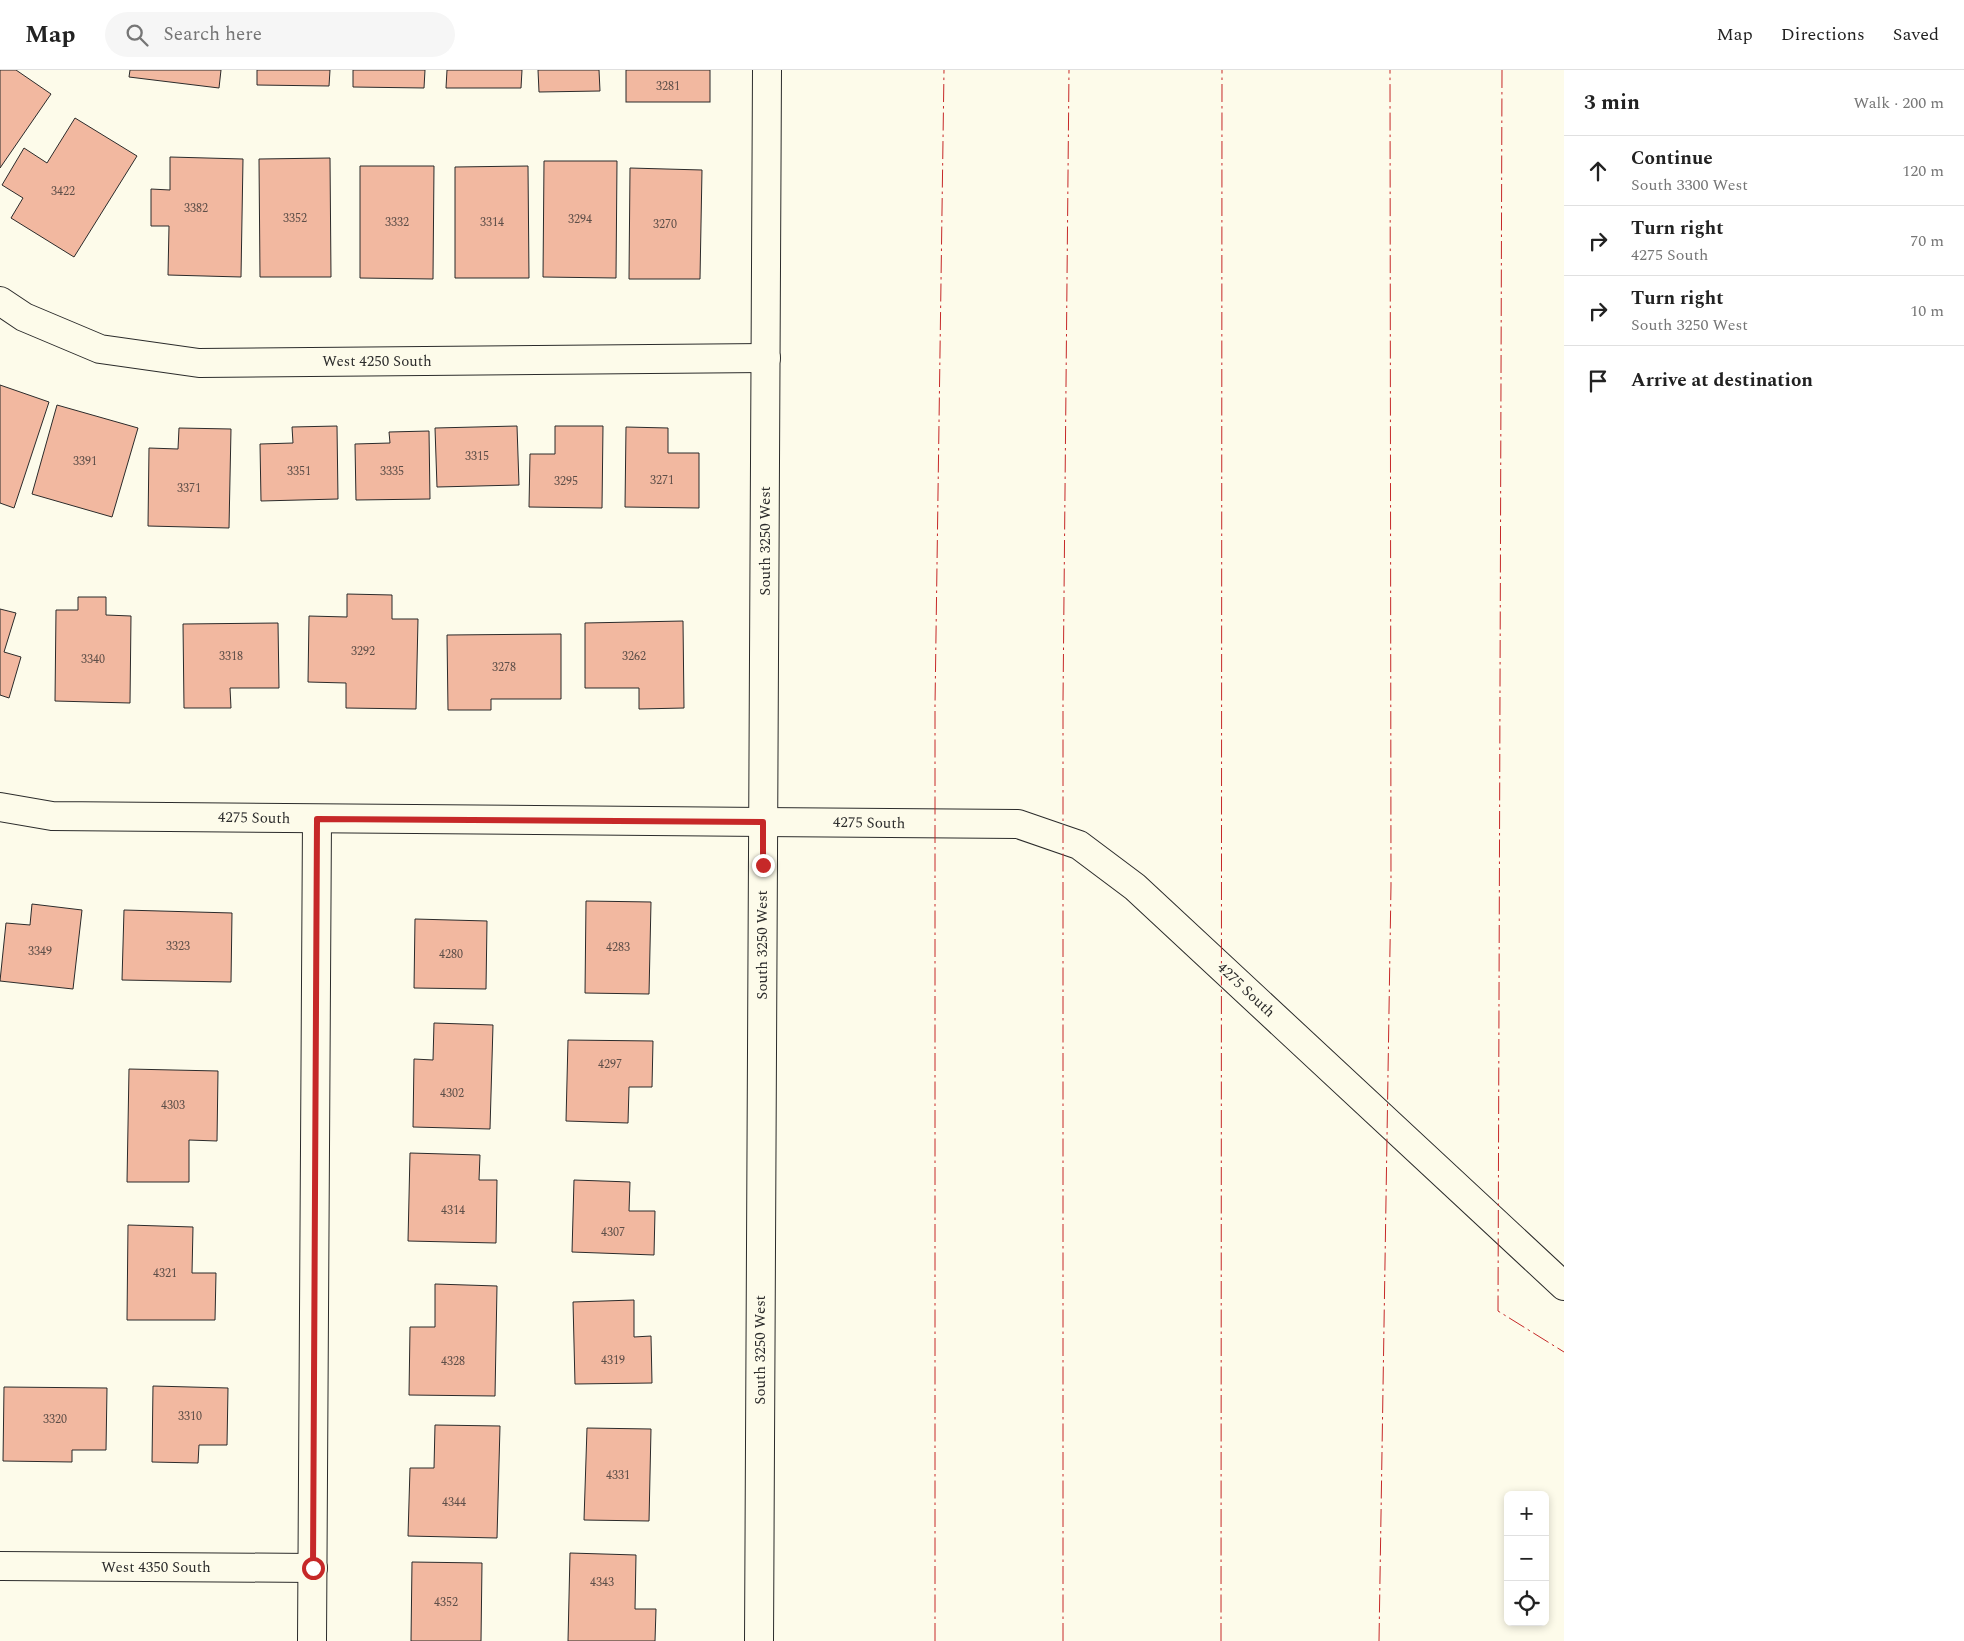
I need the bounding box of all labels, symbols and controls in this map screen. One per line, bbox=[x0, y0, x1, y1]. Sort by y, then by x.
search box bbox=[105, 12, 455, 57]
text: Map bbox=[25, 17, 75, 53]
text: Search here bbox=[163, 20, 262, 49]
icon: search bbox=[123, 21, 151, 49]
text: Map bbox=[1717, 21, 1753, 48]
text: Directions bbox=[1781, 21, 1865, 48]
text: Saved bbox=[1893, 21, 1939, 48]
house number: 3281 bbox=[656, 77, 680, 96]
text: 3 min bbox=[1584, 87, 1640, 119]
text: Walk · 200 m bbox=[1853, 91, 1944, 115]
text: Continue bbox=[1631, 144, 1713, 173]
icon: ahead bbox=[1584, 157, 1612, 185]
text: 120 m bbox=[1902, 159, 1944, 183]
text: South 3300 West bbox=[1631, 173, 1748, 197]
house number: 3422 bbox=[51, 182, 75, 201]
house number: 3382 bbox=[184, 199, 208, 218]
house number: 3352 bbox=[283, 209, 307, 228]
house number: 3294 bbox=[568, 210, 592, 229]
house number: 3332 bbox=[385, 213, 409, 232]
house number: 3314 bbox=[480, 213, 504, 232]
text: Turn right bbox=[1631, 214, 1724, 243]
house number: 3270 bbox=[653, 215, 677, 234]
icon: right bbox=[1584, 227, 1612, 255]
text: 70 m bbox=[1910, 229, 1944, 253]
text: 4275 South bbox=[1631, 243, 1708, 267]
text: Turn right bbox=[1631, 284, 1724, 313]
icon: right bbox=[1584, 297, 1612, 325]
text: 10 m bbox=[1910, 299, 1944, 323]
text: South 3250 West bbox=[1631, 313, 1748, 337]
street label: West 4250 South bbox=[322, 350, 432, 373]
text: Arrive at destination bbox=[1631, 366, 1813, 395]
icon: arrive bbox=[1584, 367, 1612, 395]
house number: 3315 bbox=[465, 447, 489, 466]
house number: 3391 bbox=[73, 452, 97, 471]
house number: 3351 bbox=[287, 462, 311, 481]
house number: 3335 bbox=[380, 462, 404, 481]
house number: 3271 bbox=[650, 471, 674, 490]
house number: 3295 bbox=[554, 472, 578, 491]
house number: 3371 bbox=[177, 479, 201, 498]
street label: South 3250 West bbox=[754, 486, 777, 596]
house number: 3292 bbox=[351, 642, 375, 661]
house number: 3318 bbox=[219, 647, 243, 666]
house number: 3262 bbox=[622, 647, 646, 666]
house number: 3340 bbox=[81, 650, 105, 669]
house number: 3278 bbox=[492, 658, 516, 677]
street label: 4275 South bbox=[218, 806, 291, 830]
street label: 4275 South bbox=[833, 811, 906, 835]
route end bbox=[752, 854, 775, 877]
street label: South 3250 West bbox=[751, 890, 774, 1000]
house number: 3323 bbox=[166, 937, 190, 956]
house number: 4283 bbox=[606, 938, 630, 957]
house number: 3349 bbox=[28, 942, 52, 961]
house number: 4280 bbox=[439, 945, 463, 964]
street label: 4275 South bbox=[1212, 957, 1281, 1023]
house number: 4297 bbox=[598, 1055, 622, 1074]
house number: 4302 bbox=[440, 1084, 464, 1103]
house number: 4303 bbox=[161, 1096, 185, 1115]
house number: 4314 bbox=[441, 1201, 465, 1220]
house number: 4307 bbox=[601, 1223, 625, 1242]
house number: 4321 bbox=[153, 1264, 177, 1283]
street label: South 3250 West bbox=[749, 1295, 772, 1405]
house number: 4319 bbox=[601, 1351, 625, 1370]
house number: 4328 bbox=[441, 1352, 465, 1371]
house number: 3310 bbox=[178, 1407, 202, 1426]
house number: 3320 bbox=[43, 1410, 67, 1429]
house number: 4331 bbox=[606, 1466, 630, 1485]
map controls bbox=[1504, 1491, 1549, 1626]
button: + bbox=[1504, 1491, 1549, 1536]
house number: 4344 bbox=[442, 1493, 466, 1512]
button: − bbox=[1504, 1536, 1549, 1581]
street label: West 4350 South bbox=[101, 1556, 211, 1579]
route start bbox=[302, 1557, 325, 1580]
house number: 4343 bbox=[590, 1573, 614, 1592]
button: locate bbox=[1504, 1581, 1549, 1626]
house number: 4352 bbox=[434, 1593, 458, 1612]

